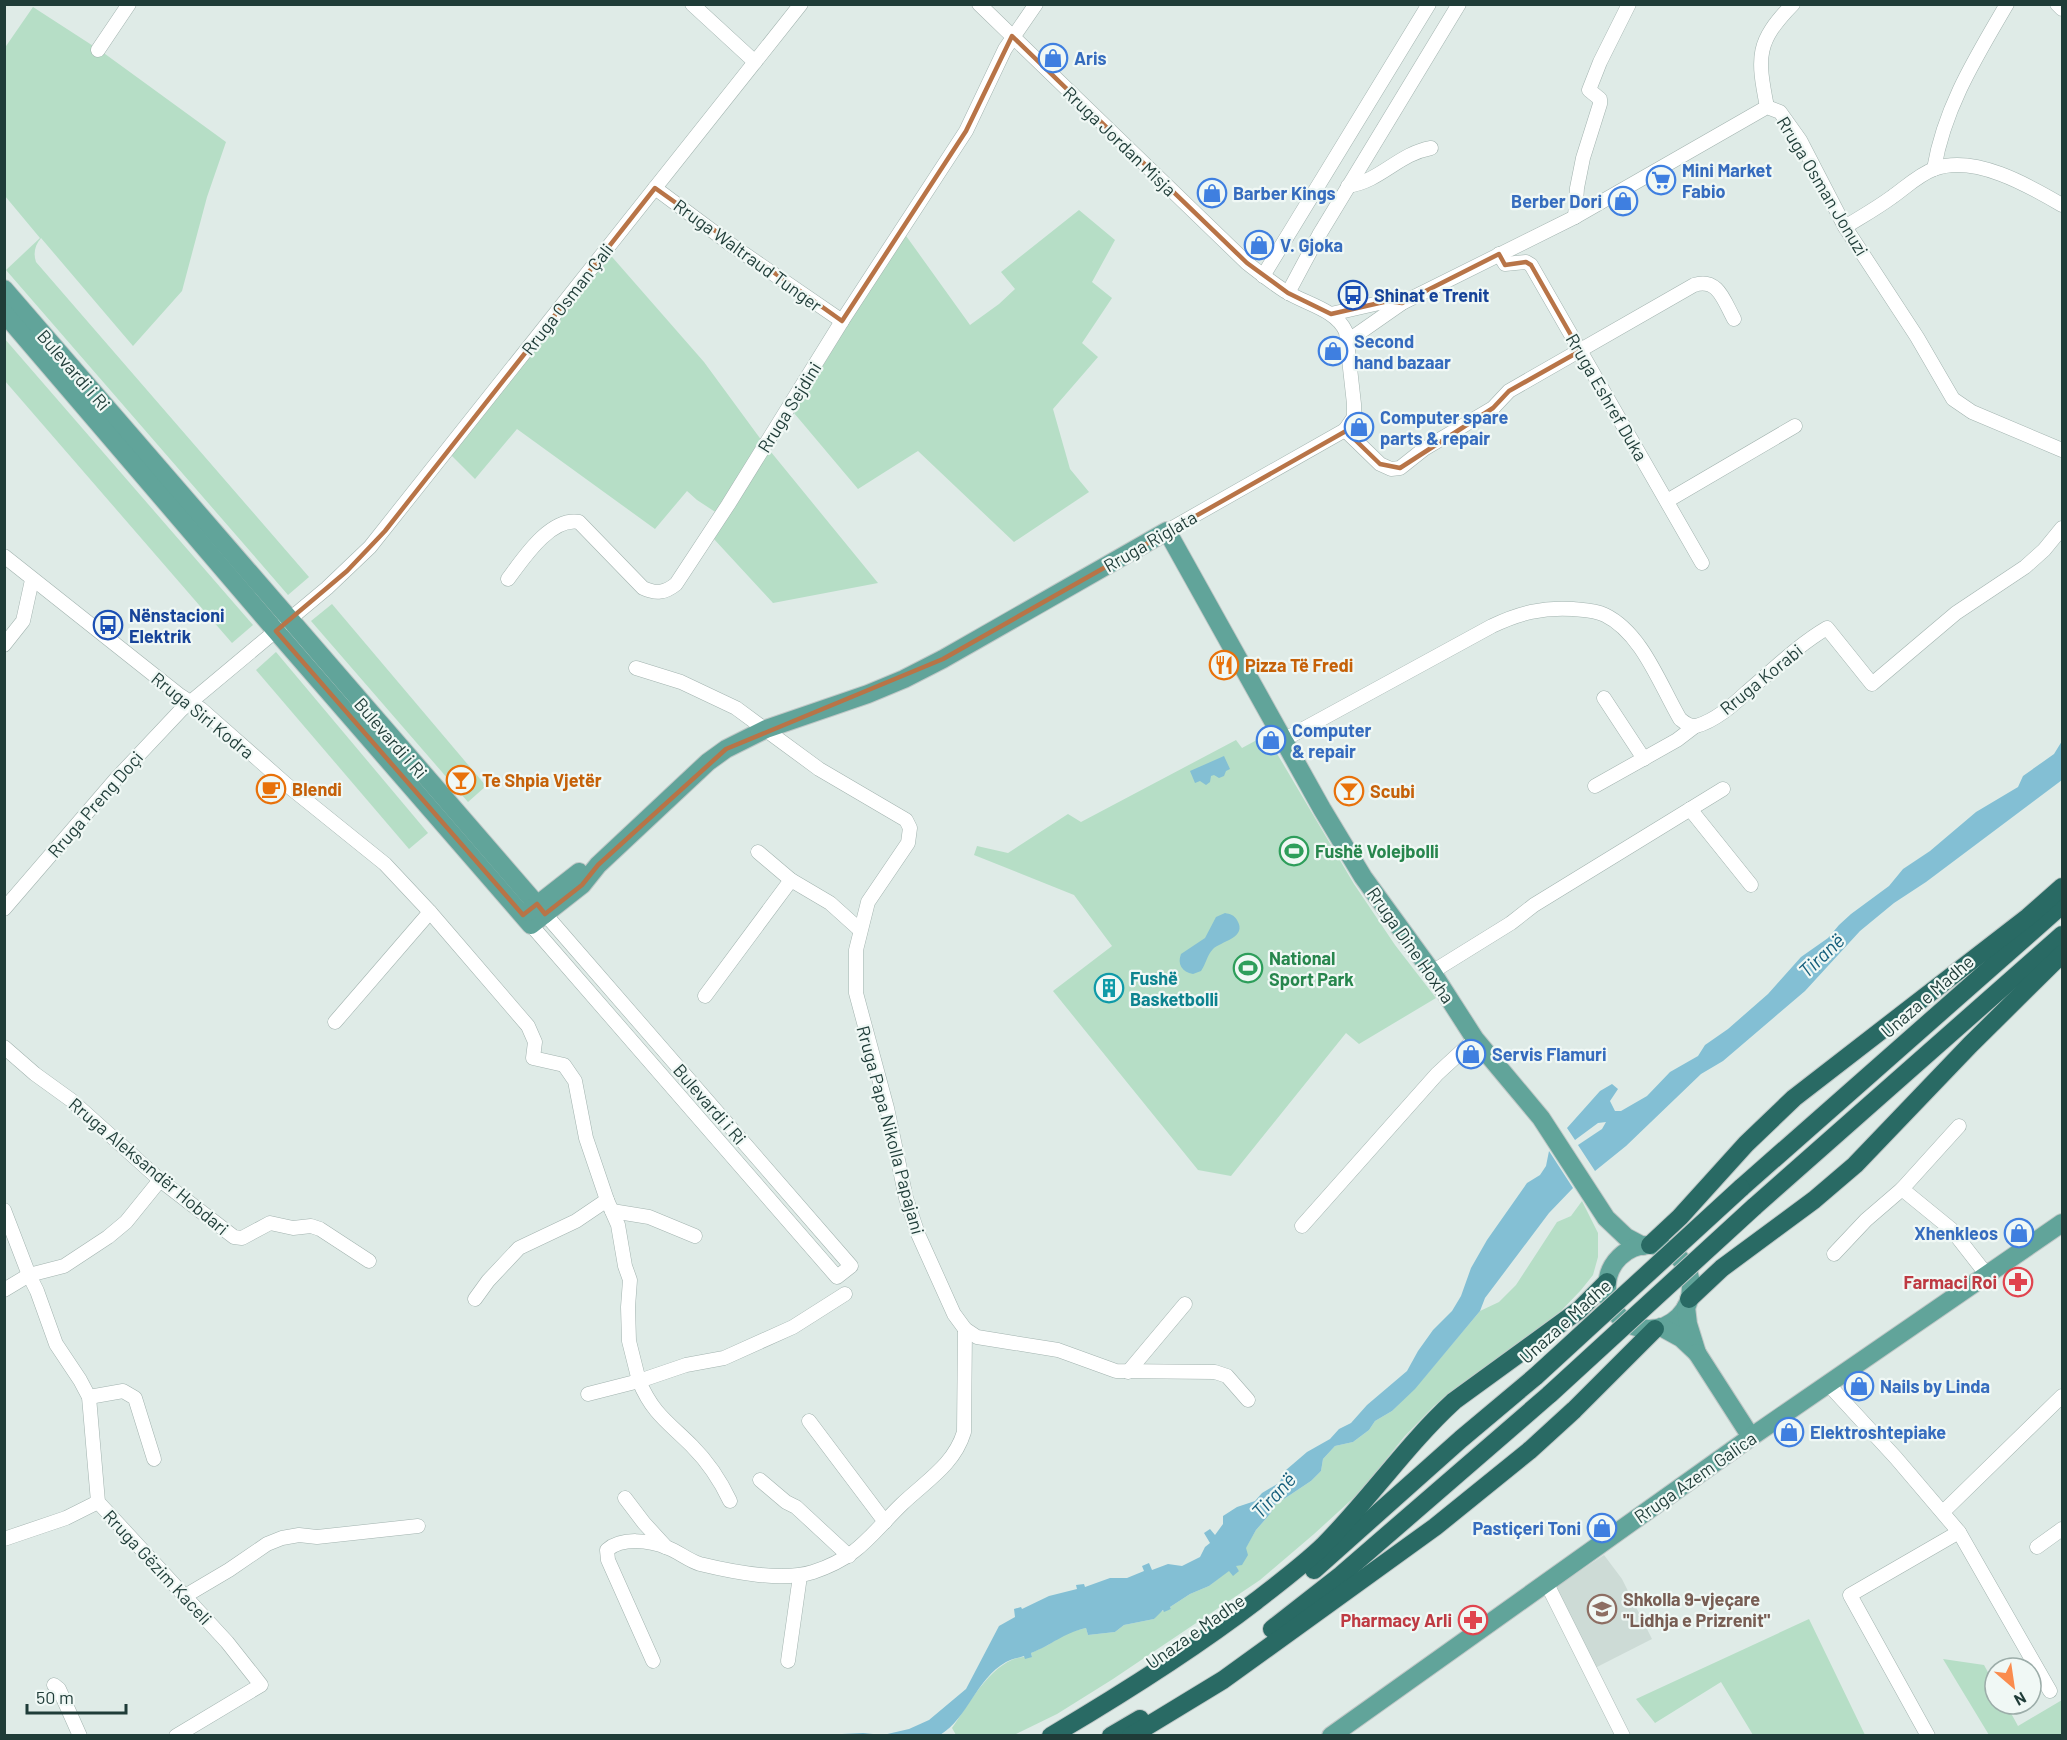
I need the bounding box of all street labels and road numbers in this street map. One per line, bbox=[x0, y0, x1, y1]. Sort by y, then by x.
street label: Rruga Jordan Misja bbox=[1059, 82, 1181, 200]
street label: Rruga Osman Jonuzi bbox=[1773, 112, 1873, 260]
street label: Rruga Waltraud Tunger bbox=[670, 194, 827, 316]
street label: Rruga Osman Çali bbox=[517, 239, 617, 359]
street label: Bulevardi i Ri bbox=[33, 325, 115, 415]
street label: Rruga Eshref Duka bbox=[1562, 329, 1652, 465]
street label: Rruga Sejdini bbox=[752, 358, 826, 456]
street label: Rruga Riglata bbox=[1100, 505, 1200, 577]
street label: Rruga Korabi bbox=[1715, 639, 1807, 719]
street label: Rruga Siri Kodra bbox=[147, 667, 259, 763]
street label: Bulevardi i Ri bbox=[350, 693, 432, 783]
street label: Rruga Preng Doçi bbox=[43, 746, 147, 862]
street label: Rruga Dine Hoxha bbox=[1363, 883, 1459, 1007]
street label: Unaza e Madhe bbox=[1876, 950, 1978, 1042]
street label: Rruga Papa Nikolla Papajani bbox=[853, 1023, 929, 1237]
street label: Bulevardi i Ri bbox=[669, 1059, 751, 1149]
street label: Rruga Aleksandër Hobdari bbox=[65, 1093, 233, 1239]
street label: Unaza e Madhe bbox=[1515, 1274, 1615, 1368]
street label: Rruga Azem Galica bbox=[1630, 1427, 1760, 1527]
street label: Rruga Gëzim Kaceli bbox=[99, 1505, 217, 1629]
street label: Unaza e Madhe bbox=[1141, 1589, 1249, 1673]

